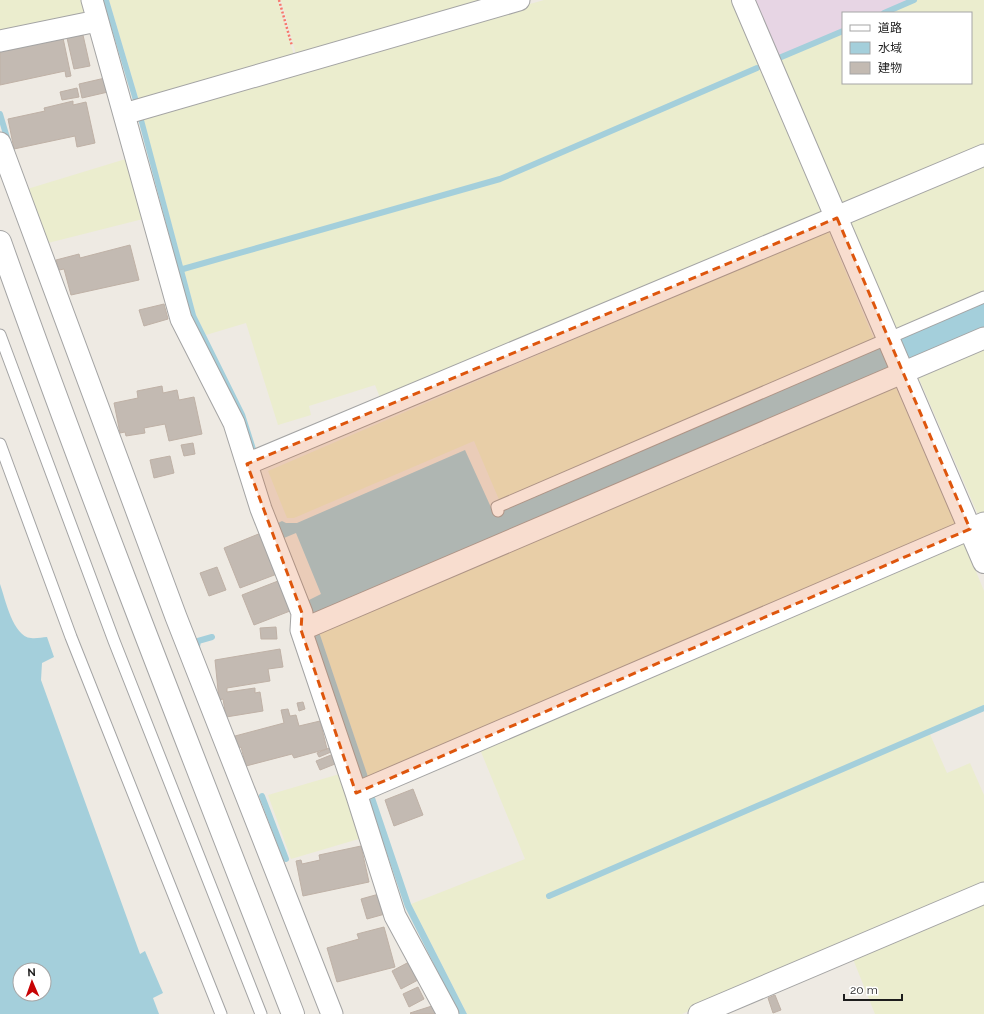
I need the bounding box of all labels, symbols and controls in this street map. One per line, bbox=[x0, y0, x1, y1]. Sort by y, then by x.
legend bbox=[842, 12, 972, 84]
text: 道路 bbox=[878, 21, 902, 35]
text: 水域 bbox=[878, 41, 902, 55]
text: 建物 bbox=[878, 61, 902, 75]
north arrow bbox=[12, 962, 52, 1002]
text: N bbox=[27, 966, 36, 979]
scale bar bbox=[844, 976, 902, 1002]
text: 20 m bbox=[850, 983, 878, 997]

